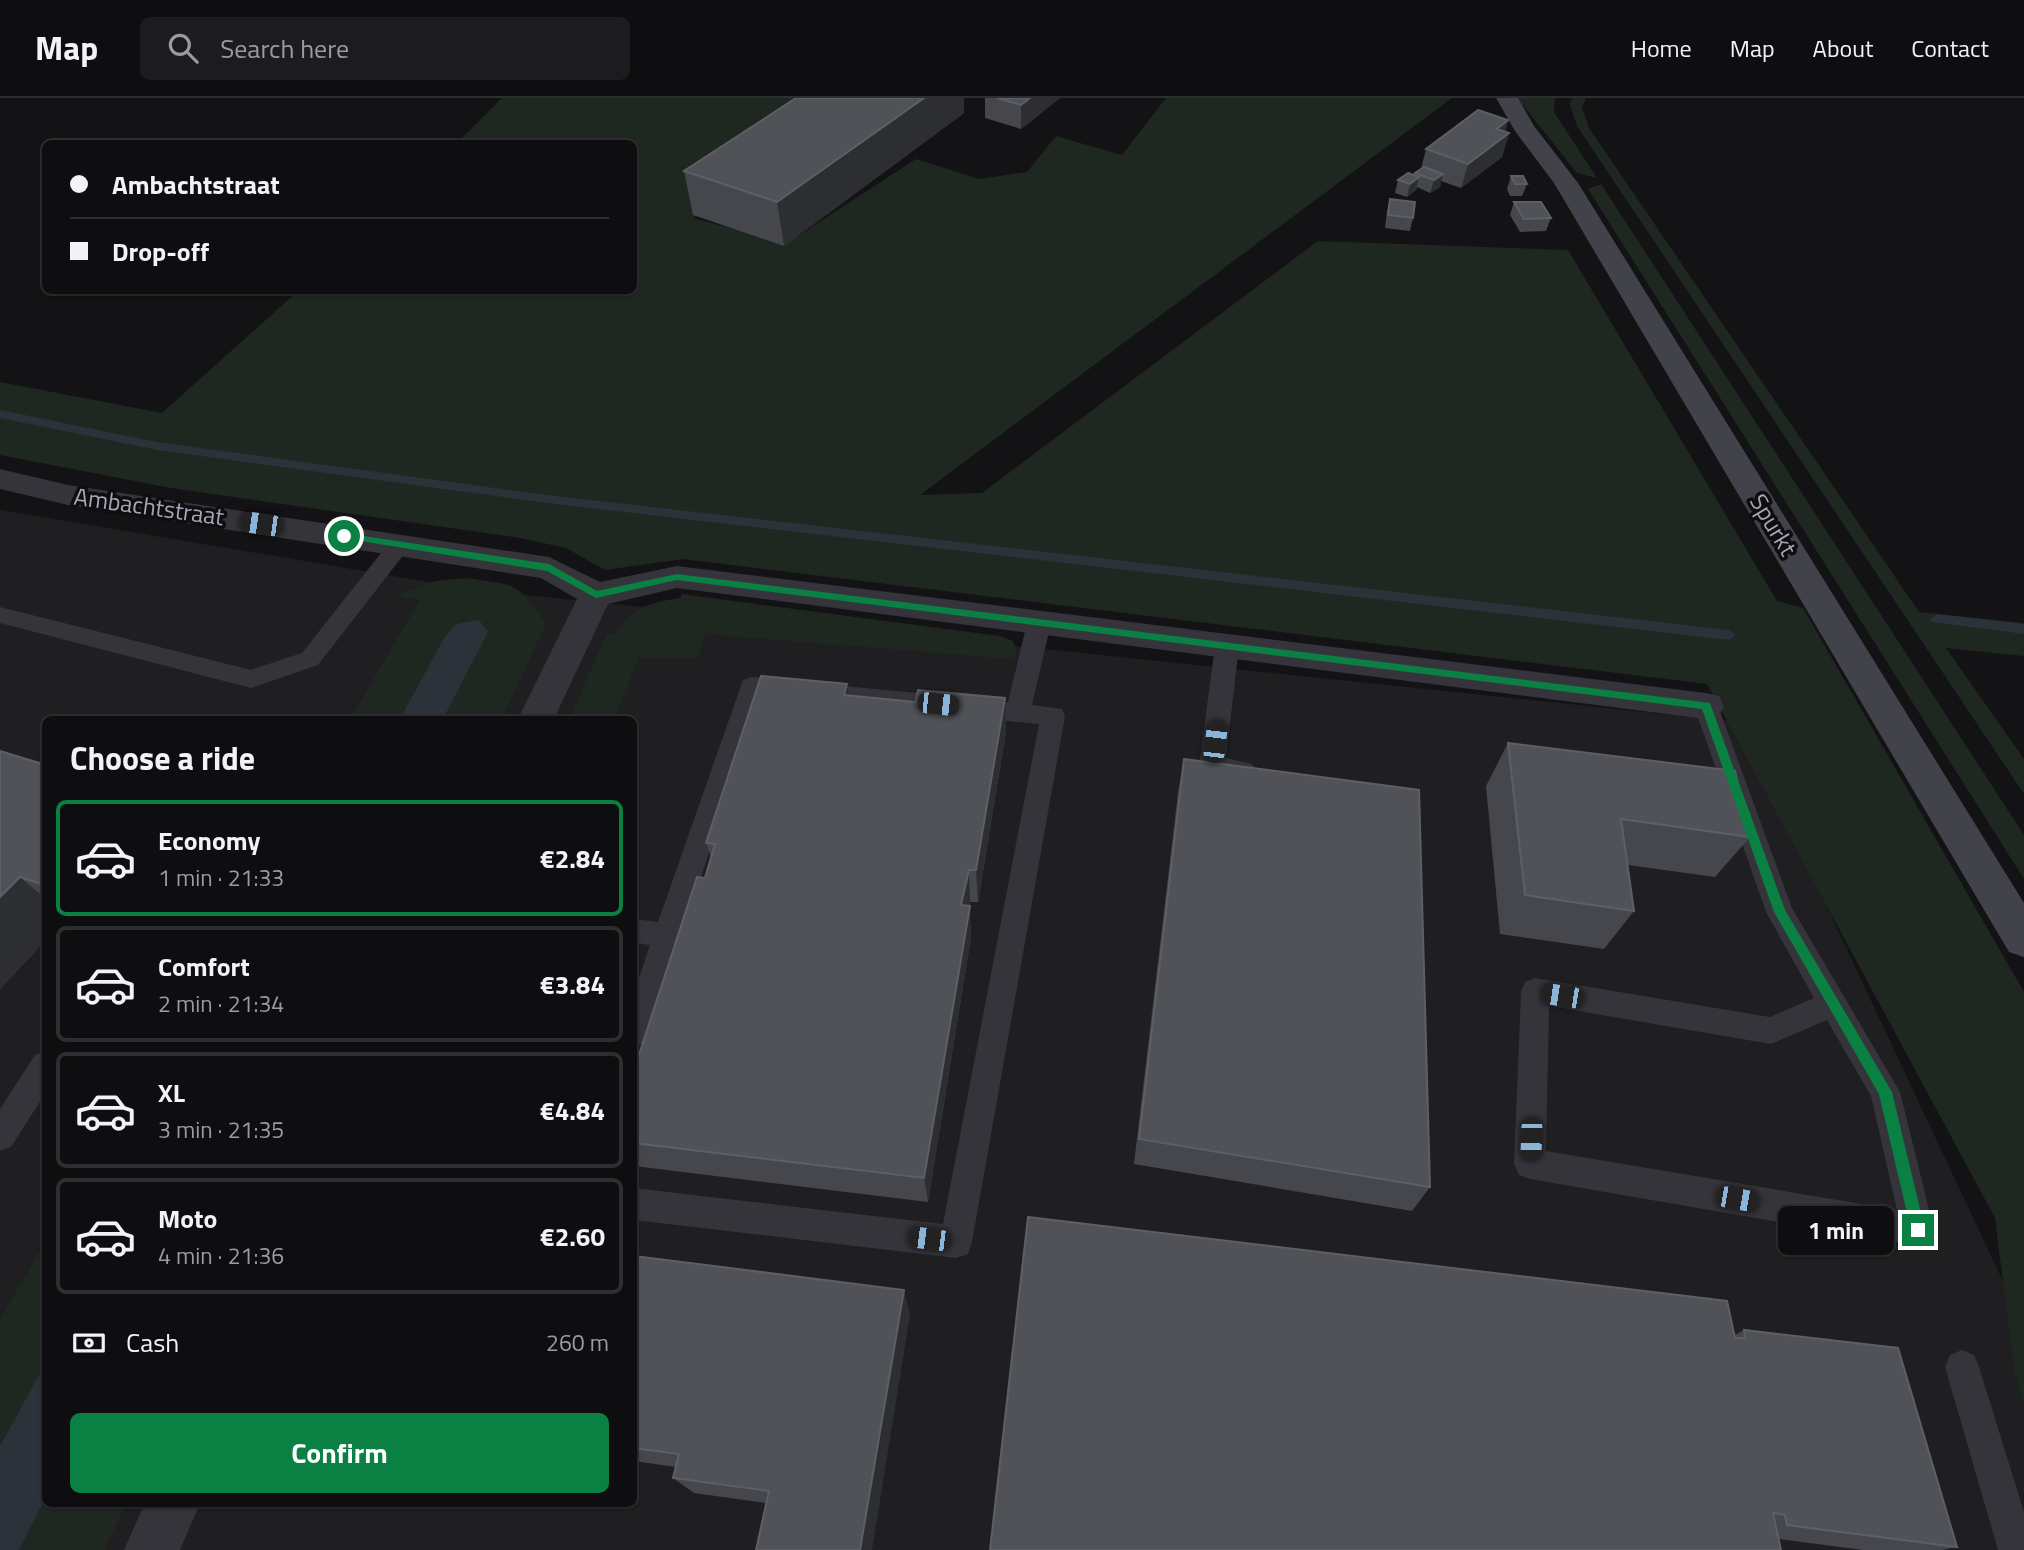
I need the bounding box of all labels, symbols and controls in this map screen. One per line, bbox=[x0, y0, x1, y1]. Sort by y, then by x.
search box bbox=[140, 17, 630, 80]
text: Map bbox=[35, 23, 98, 73]
icon: search bbox=[164, 29, 202, 67]
text: Search here bbox=[220, 29, 349, 68]
text: Home bbox=[1631, 30, 1692, 66]
text: Map bbox=[1730, 30, 1775, 66]
text: About bbox=[1813, 30, 1873, 66]
text: Contact bbox=[1911, 30, 1989, 66]
text: Ambachtstraat bbox=[112, 165, 280, 204]
text: Drop-off bbox=[112, 232, 209, 271]
street label: Ambachtstraat bbox=[72, 478, 227, 534]
street label: Spurkt bbox=[1741, 487, 1807, 563]
car bbox=[239, 511, 284, 537]
route start bbox=[328, 520, 360, 552]
car bbox=[917, 691, 960, 717]
car bbox=[1203, 720, 1228, 764]
text: Choose a ride bbox=[70, 734, 255, 782]
text: Economy bbox=[158, 821, 260, 860]
icon: car bbox=[74, 827, 137, 890]
text: €2.84 bbox=[540, 839, 605, 878]
text: 1 min · 21:33 bbox=[158, 860, 284, 895]
text: Comfort bbox=[158, 947, 250, 986]
icon: car bbox=[74, 953, 137, 1016]
text: €3.84 bbox=[540, 965, 605, 1004]
car bbox=[1540, 982, 1585, 1010]
text: 2 min · 21:34 bbox=[158, 986, 284, 1021]
text: XL bbox=[158, 1073, 185, 1112]
icon: car bbox=[74, 1079, 137, 1142]
text: €4.84 bbox=[540, 1091, 605, 1130]
text: 3 min · 21:35 bbox=[158, 1112, 284, 1147]
car bbox=[1520, 1118, 1543, 1160]
car bbox=[1715, 1185, 1760, 1213]
text: Moto bbox=[158, 1199, 217, 1238]
icon: car bbox=[74, 1205, 137, 1268]
callout: 1 min bbox=[1778, 1206, 1894, 1254]
text: 1 min bbox=[1808, 1213, 1864, 1248]
route end bbox=[1902, 1214, 1934, 1246]
text: €2.60 bbox=[540, 1217, 605, 1256]
car bbox=[907, 1226, 952, 1252]
text: 4 min · 21:36 bbox=[158, 1238, 284, 1273]
text: Cash bbox=[126, 1323, 179, 1362]
icon: cash bbox=[70, 1324, 108, 1362]
text: 260 m bbox=[546, 1325, 609, 1360]
button: Confirm bbox=[70, 1413, 609, 1493]

